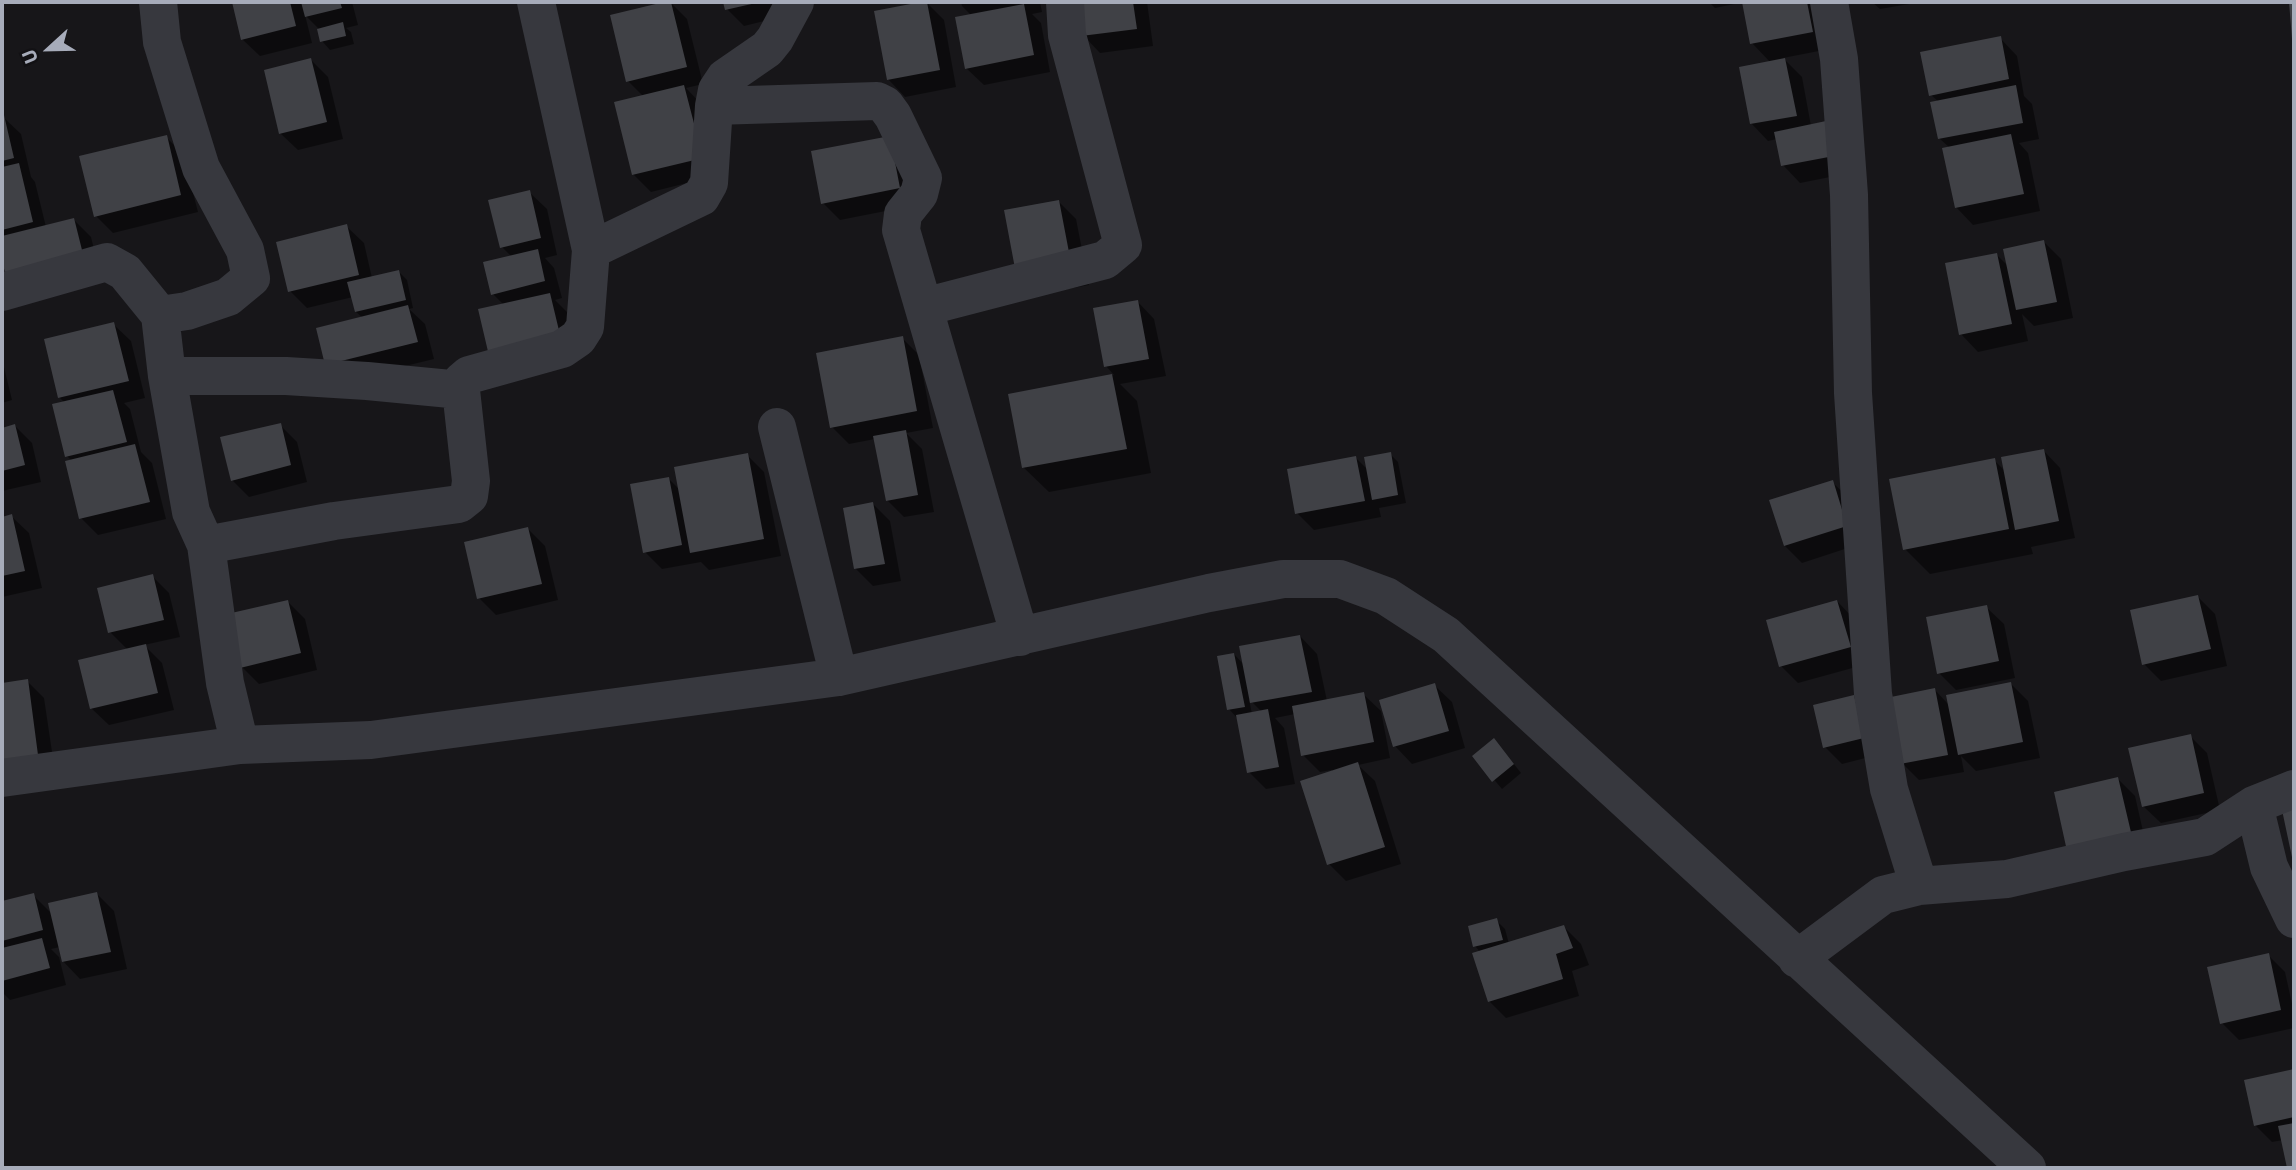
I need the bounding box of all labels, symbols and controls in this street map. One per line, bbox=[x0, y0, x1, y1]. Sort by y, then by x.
north arrow bbox=[14, 14, 84, 84]
text: U bbox=[16, 46, 43, 67]

